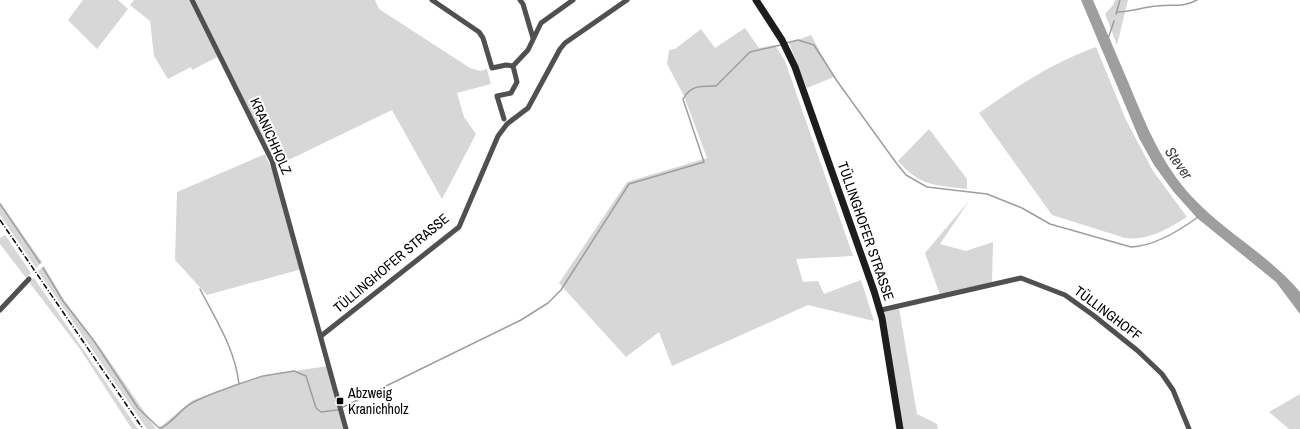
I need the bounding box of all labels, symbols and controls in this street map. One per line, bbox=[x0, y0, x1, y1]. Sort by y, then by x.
street label: KRANICHHOLZ bbox=[246, 95, 296, 177]
water label: Stever bbox=[1160, 142, 1198, 184]
street label: TÜLLINGHOFER STRASSE bbox=[834, 159, 898, 303]
street label: TÜLLINGHOFER STRASSE bbox=[330, 209, 452, 317]
street label: TÜLLINGHOFF bbox=[1071, 282, 1145, 344]
place label: Abzweig Kranichholz bbox=[347, 384, 409, 418]
marker: Abzweig Kranichholz bbox=[335, 396, 345, 406]

